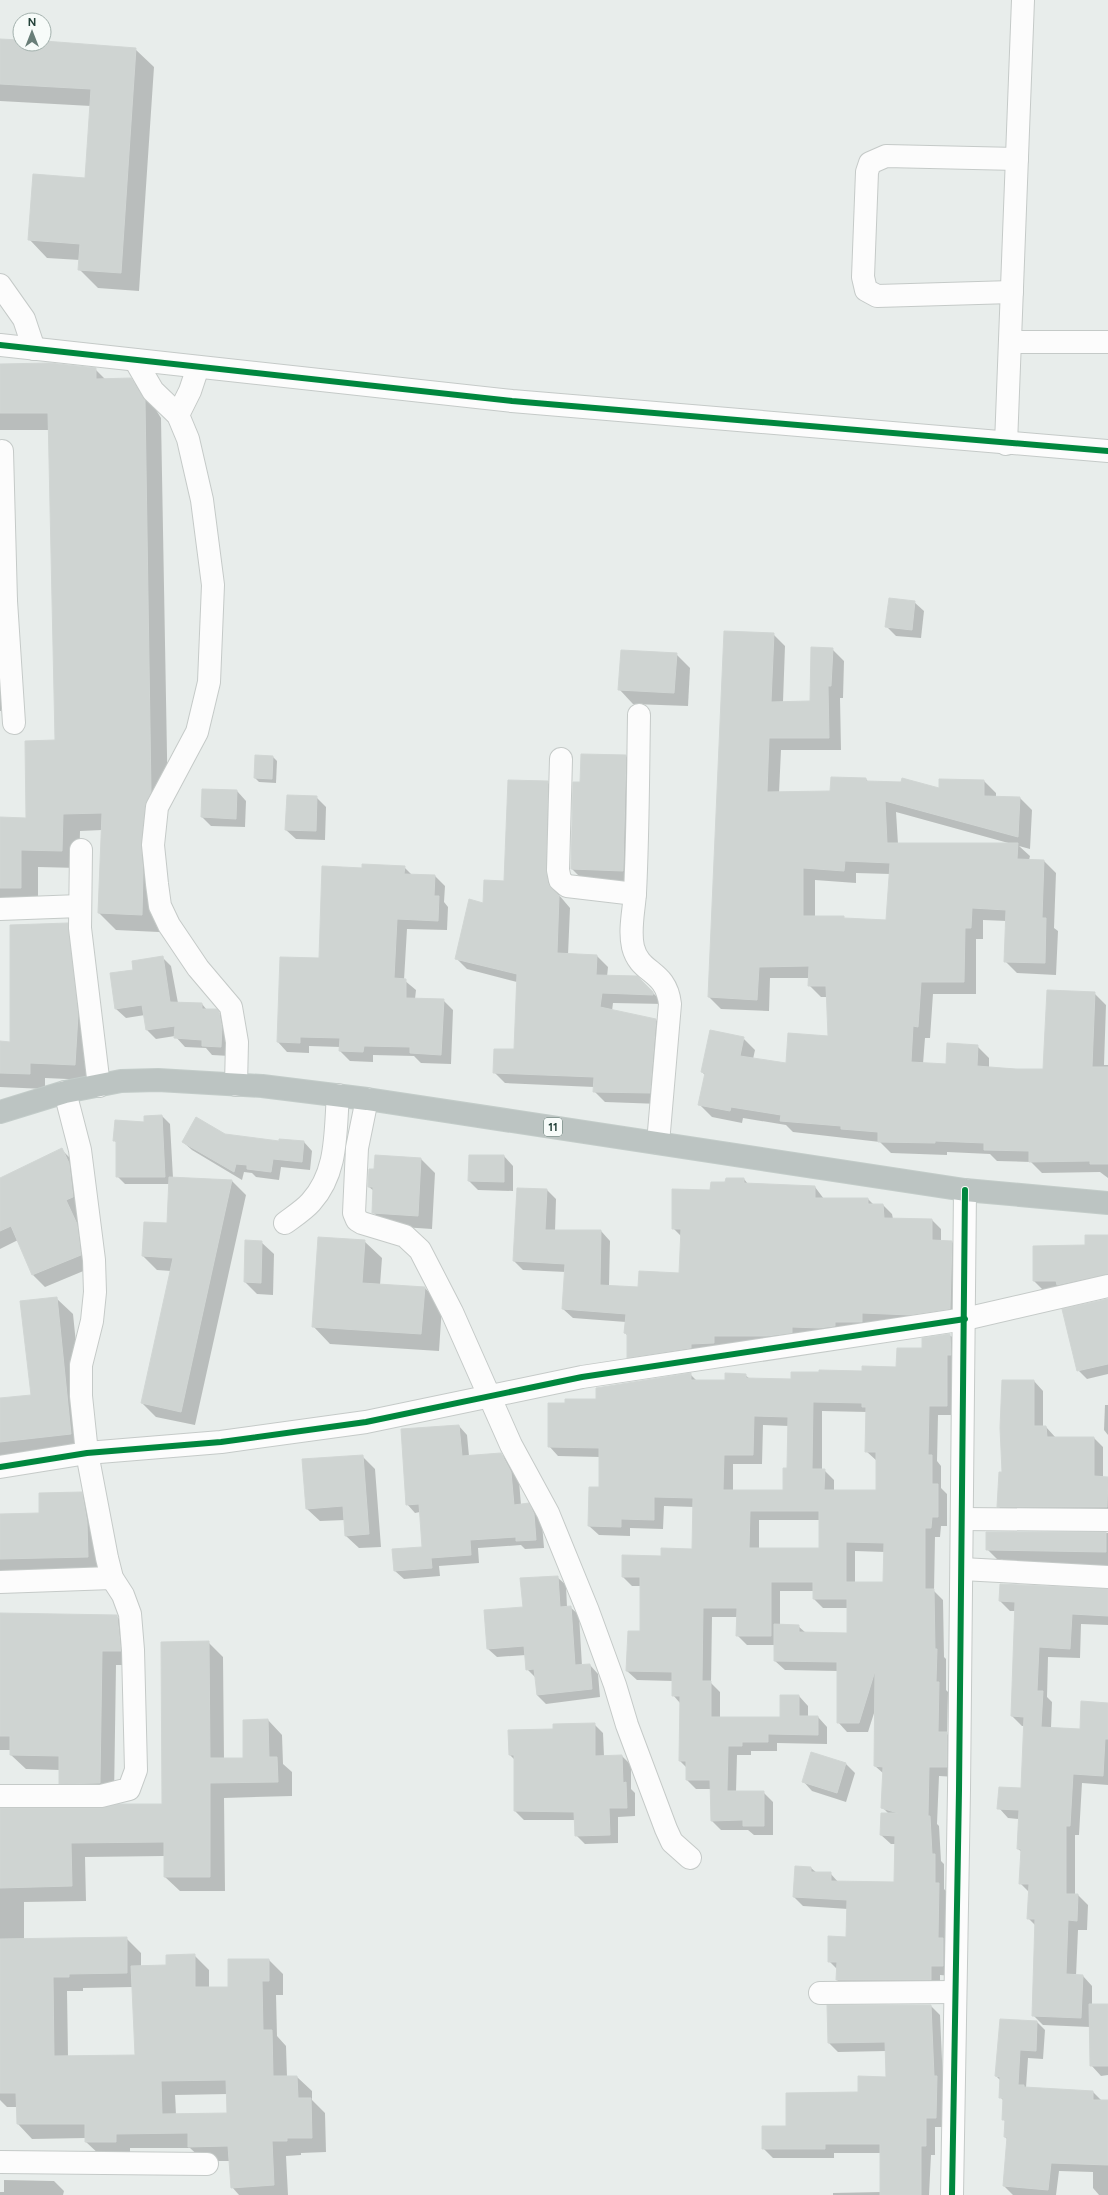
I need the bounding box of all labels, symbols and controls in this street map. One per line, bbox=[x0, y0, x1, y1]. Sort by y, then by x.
north arrow bbox=[12, 12, 52, 52]
text: N bbox=[28, 16, 36, 29]
road number: 11 bbox=[544, 1118, 562, 1136]

